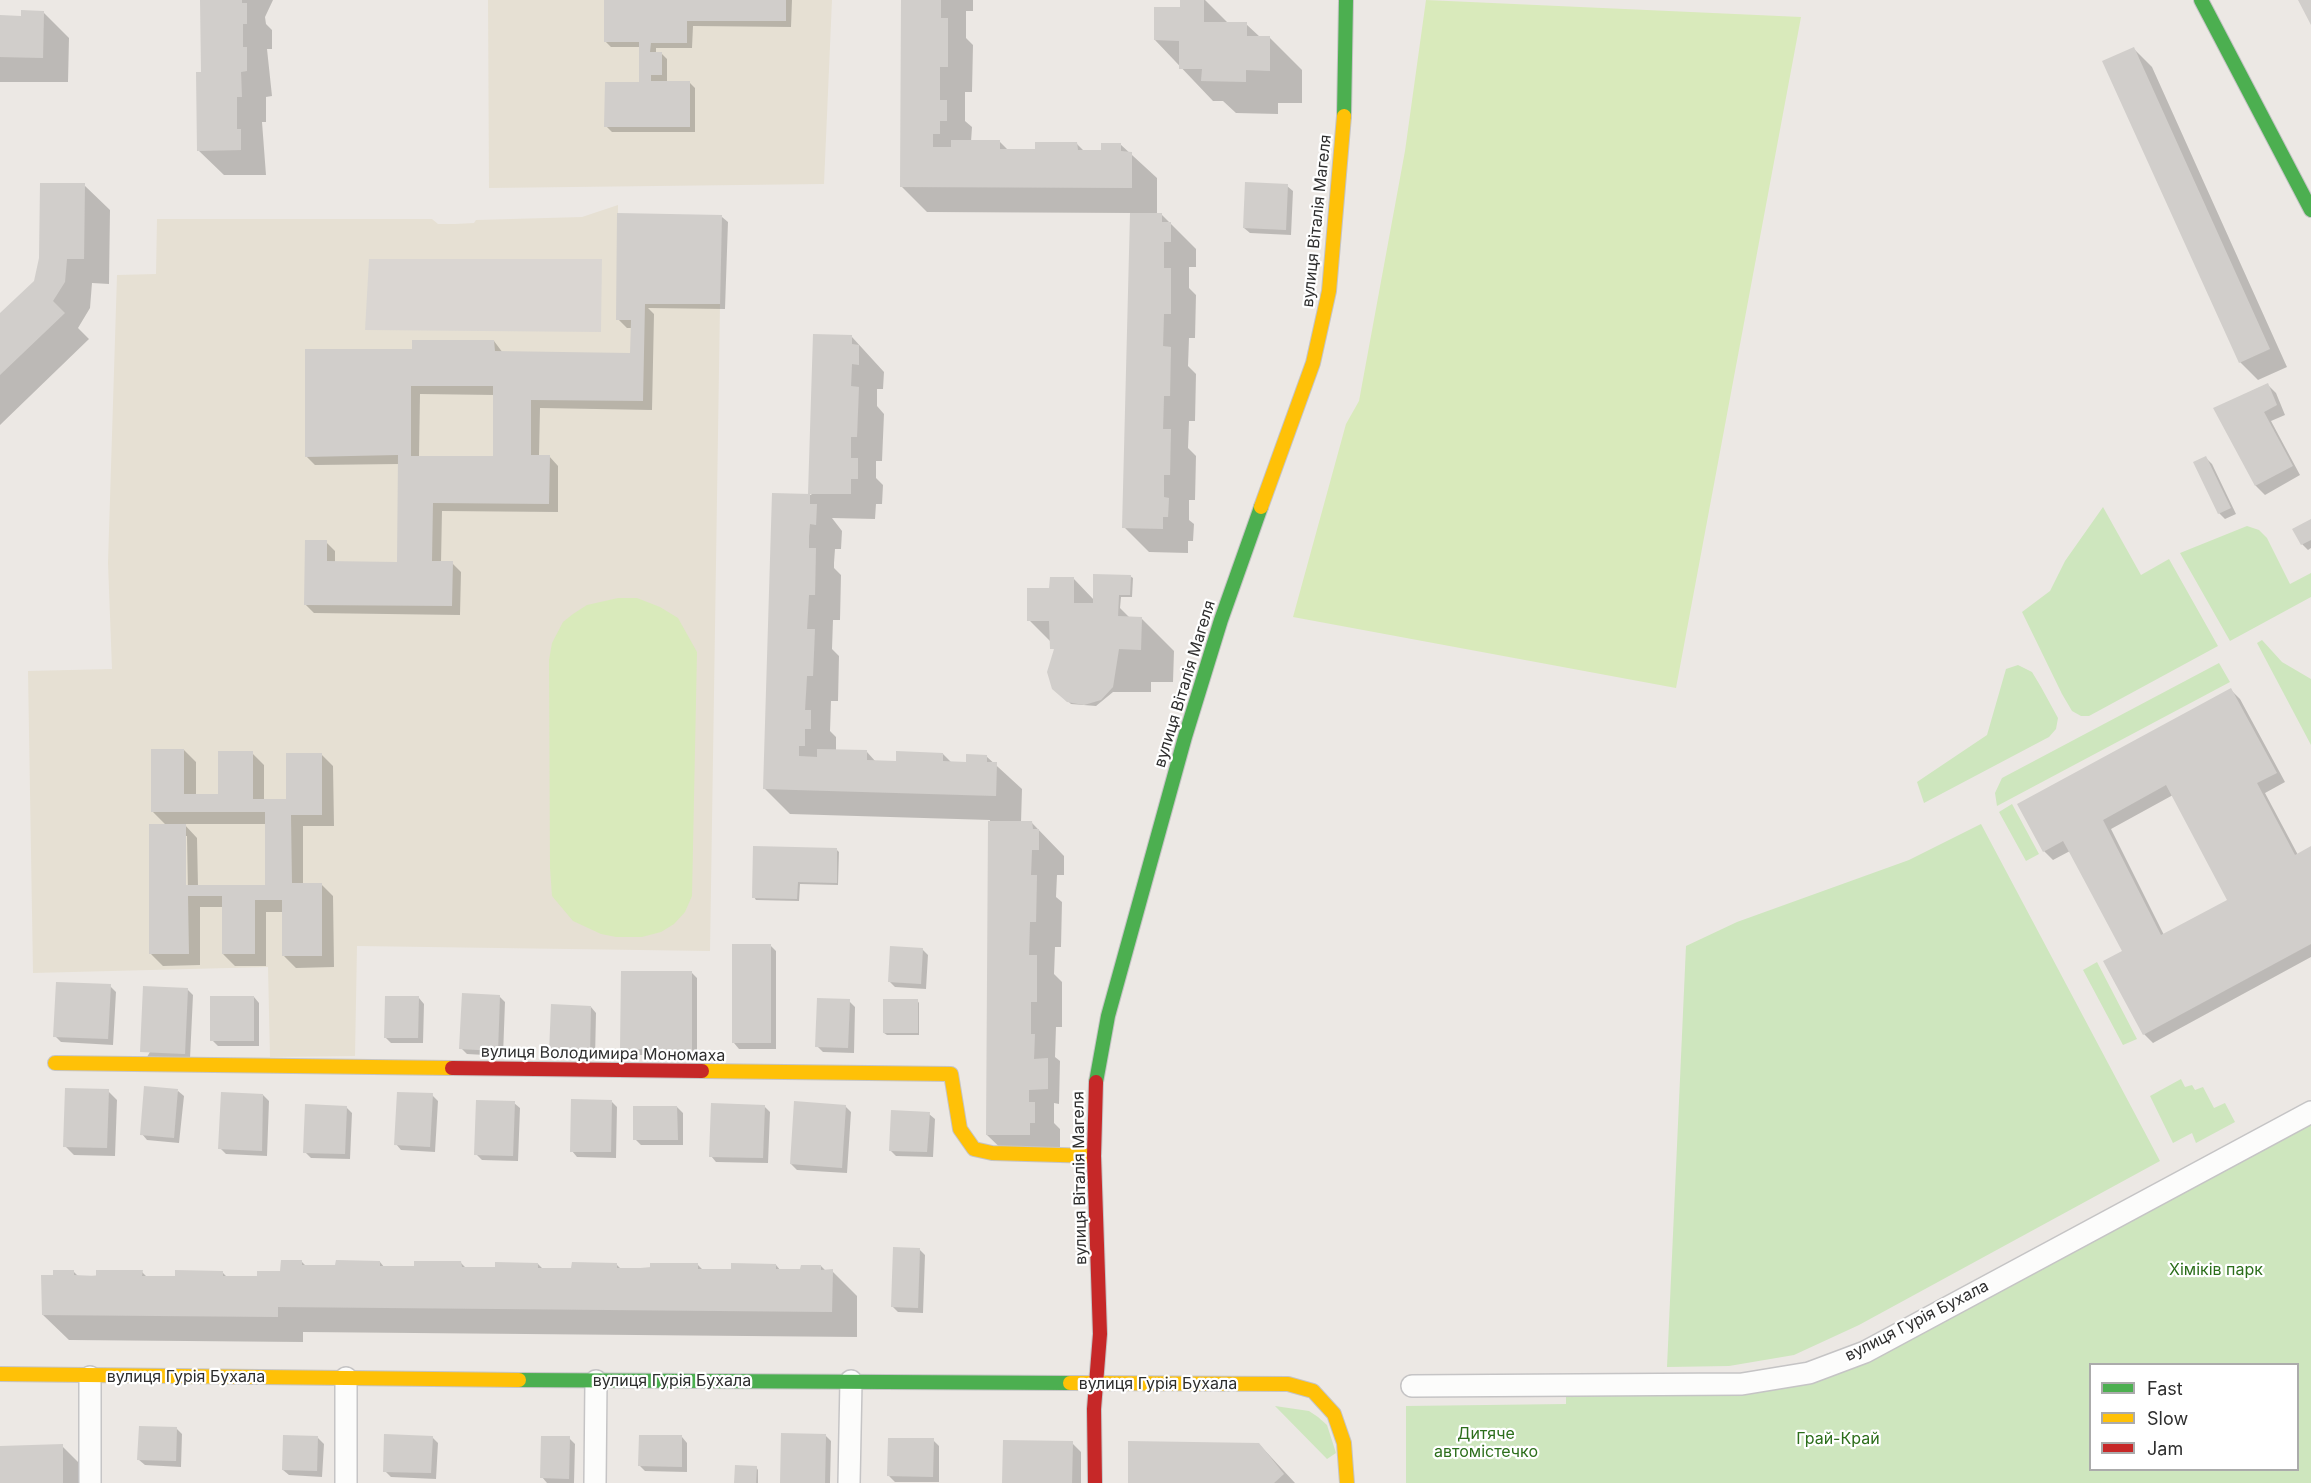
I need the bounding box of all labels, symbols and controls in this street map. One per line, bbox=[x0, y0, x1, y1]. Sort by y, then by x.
street label: вулиця Віталія Магеля bbox=[1298, 134, 1336, 308]
street label: вулиця Віталія Магеля bbox=[1150, 598, 1220, 770]
street label: вулиця Володимира Мономаха bbox=[481, 1042, 725, 1066]
street label: вулиця Віталія Магеля bbox=[1069, 1091, 1091, 1265]
park label: Хіміків парк bbox=[2169, 1260, 2263, 1280]
street label: вулиця Гурія Бухала bbox=[1842, 1276, 1992, 1366]
legend bbox=[2089, 1363, 2299, 1471]
street label: вулиця Гурія Бухала bbox=[107, 1367, 265, 1387]
street label: вулиця Гурія Бухала bbox=[593, 1371, 751, 1391]
street label: вулиця Гурія Бухала bbox=[1079, 1374, 1237, 1394]
text: Fast bbox=[2147, 1378, 2183, 1399]
text: Slow bbox=[2147, 1408, 2188, 1429]
park label: Дитяче автомістечко bbox=[1434, 1424, 1538, 1462]
park label: Грай-Край bbox=[1796, 1429, 1880, 1449]
text: Jam bbox=[2147, 1438, 2183, 1459]

